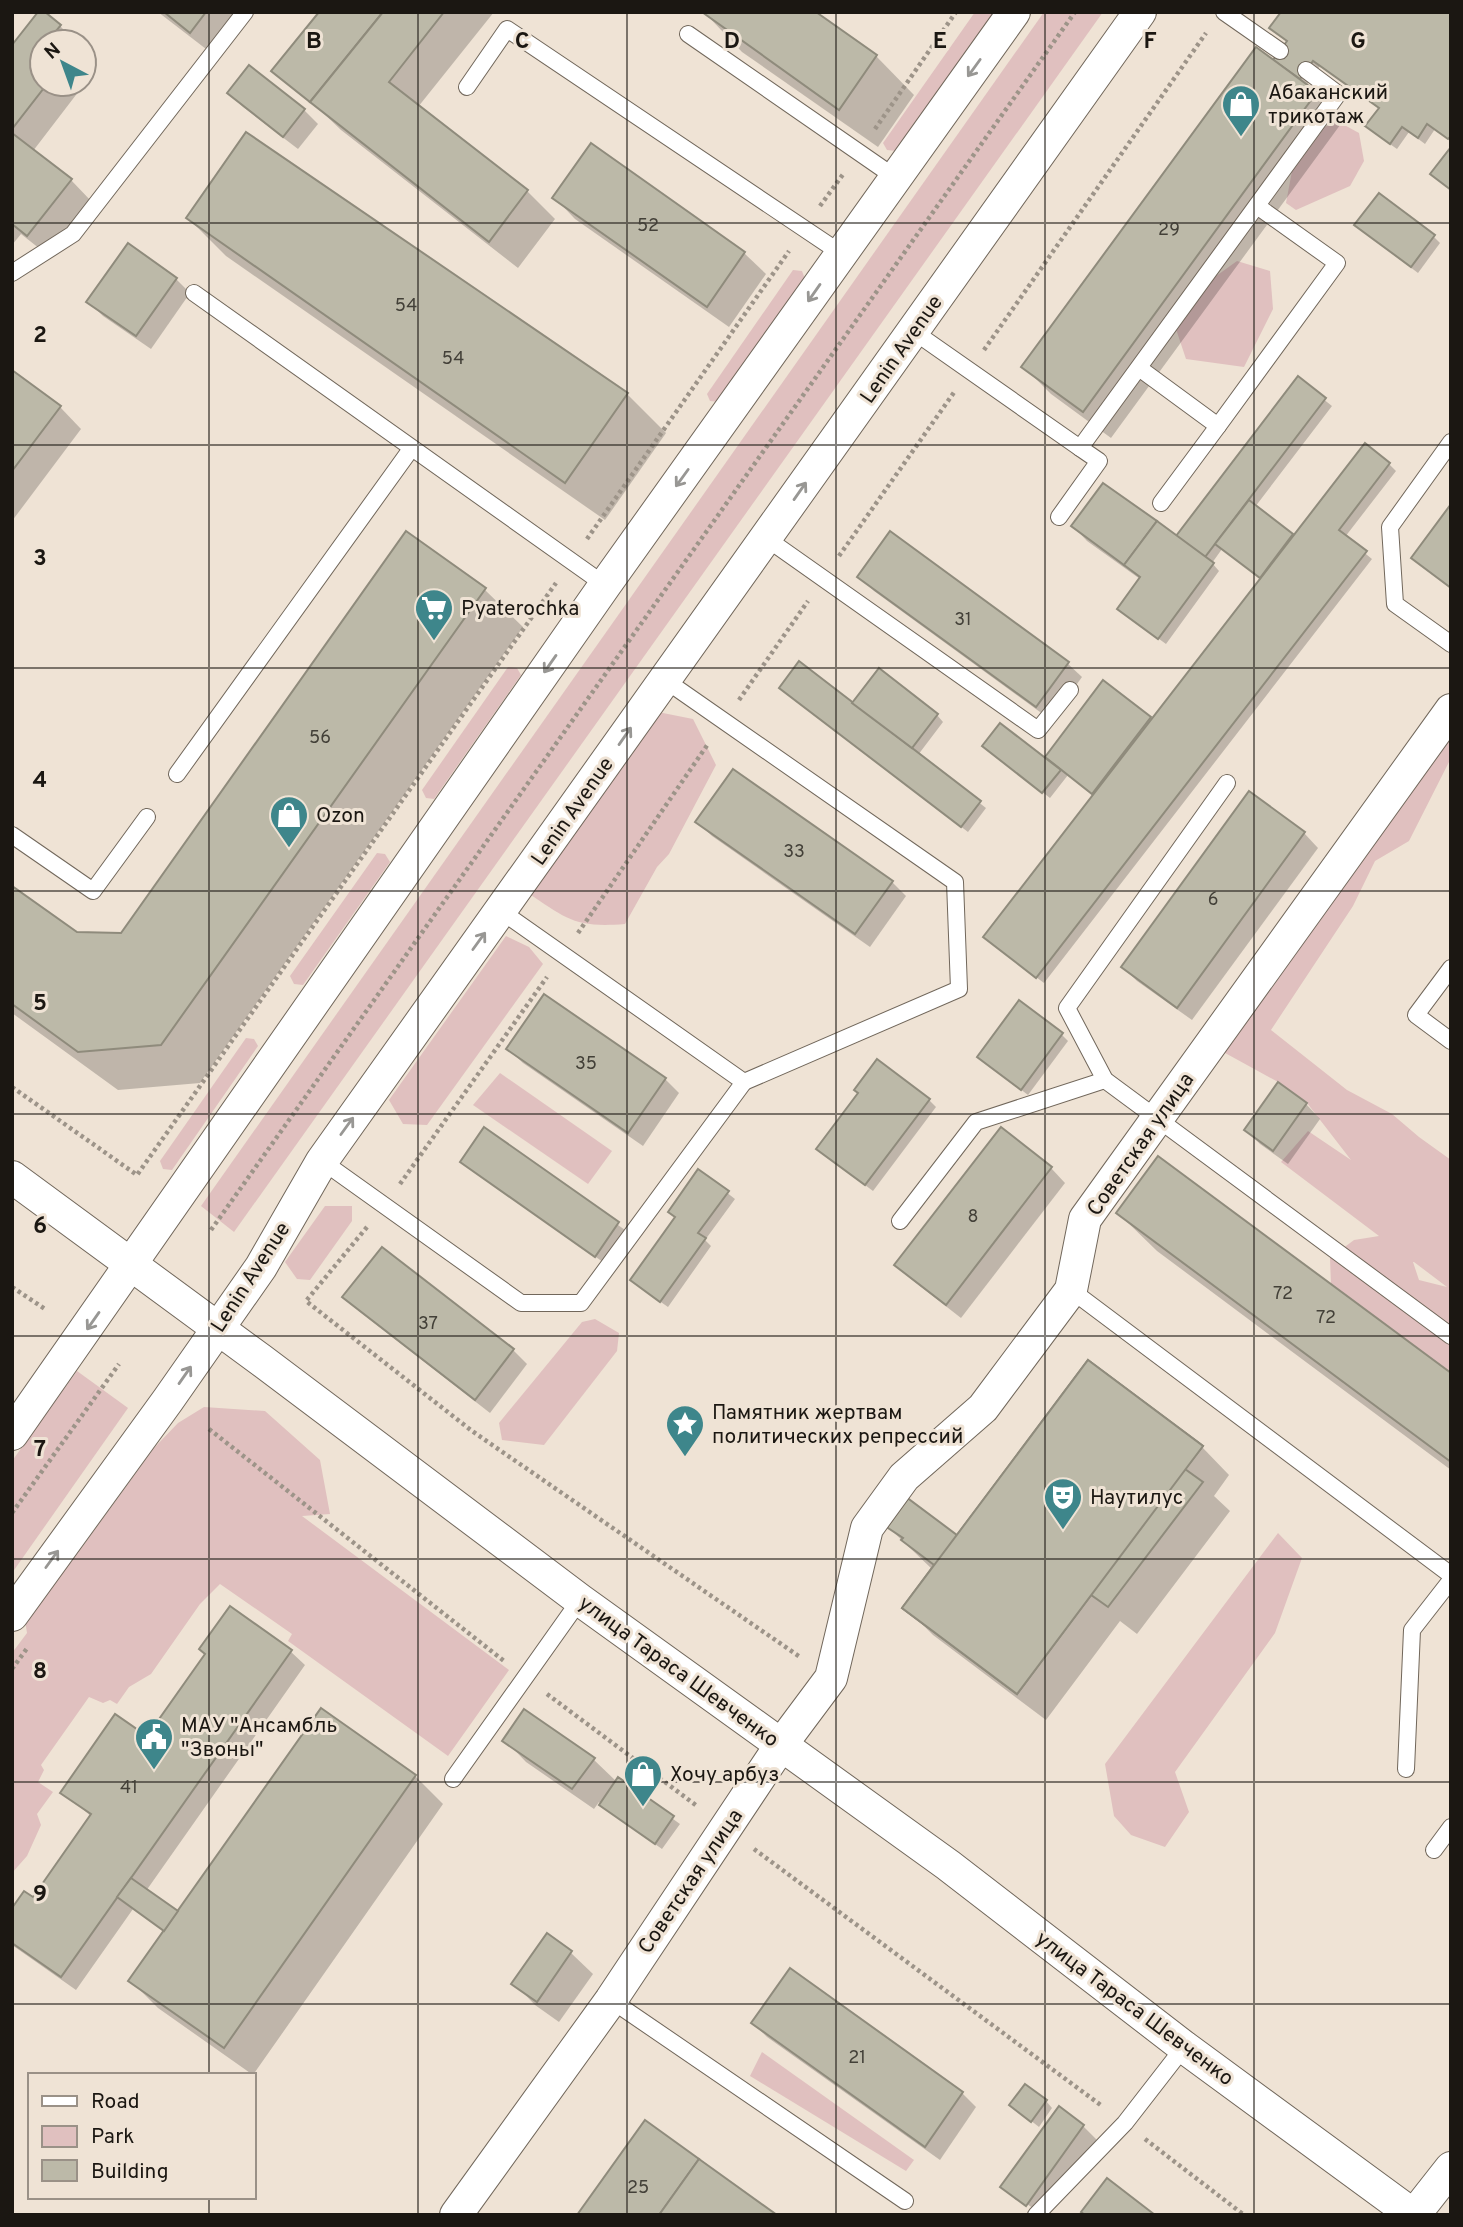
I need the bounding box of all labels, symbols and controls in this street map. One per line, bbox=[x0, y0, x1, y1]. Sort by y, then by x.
north arrow bbox=[28, 28, 98, 98]
text: B bbox=[306, 28, 322, 57]
text: C bbox=[515, 28, 529, 57]
text: D bbox=[724, 28, 740, 57]
text: E bbox=[933, 28, 947, 57]
text: F bbox=[1143, 28, 1157, 57]
text: G bbox=[1350, 28, 1366, 57]
text: N bbox=[40, 38, 66, 65]
one-way arrow bbox=[967, 58, 981, 77]
place label: Абаканский трикотаж bbox=[1268, 80, 1388, 131]
shop icon: Абаканский трикотаж bbox=[1220, 83, 1262, 138]
house number: 52 bbox=[637, 215, 659, 238]
house number: 29 bbox=[1158, 219, 1180, 242]
one-way arrow bbox=[807, 283, 821, 302]
street label: Lenin Avenue bbox=[855, 290, 950, 409]
house number: 54 bbox=[395, 295, 417, 318]
text: 2 bbox=[33, 322, 47, 351]
house number: 54 bbox=[442, 348, 464, 371]
one-way arrow bbox=[674, 468, 689, 487]
one-way arrow bbox=[793, 482, 807, 501]
text: 3 bbox=[33, 545, 47, 574]
supermarket icon: Pyaterochka bbox=[413, 587, 455, 642]
place label: Pyaterochka bbox=[461, 596, 579, 623]
house number: 31 bbox=[954, 609, 972, 632]
one-way arrow bbox=[543, 654, 557, 673]
house number: 56 bbox=[309, 727, 331, 750]
one-way arrow bbox=[618, 727, 632, 746]
street label: Lenin Avenue bbox=[526, 752, 621, 871]
text: 4 bbox=[33, 767, 47, 796]
shop icon: Ozon bbox=[268, 794, 310, 849]
place label: Ozon bbox=[316, 803, 365, 830]
house number: 33 bbox=[783, 841, 805, 864]
house number: 6 bbox=[1208, 889, 1218, 912]
one-way arrow bbox=[472, 932, 486, 951]
text: 5 bbox=[33, 990, 47, 1019]
house number: 35 bbox=[575, 1053, 597, 1076]
street label: Советская улица bbox=[1082, 1068, 1201, 1222]
one-way arrow bbox=[340, 1117, 354, 1136]
house number: 8 bbox=[968, 1206, 979, 1229]
text: 6 bbox=[33, 1213, 47, 1242]
street label: Lenin Avenue bbox=[205, 1217, 297, 1338]
house number: 72 bbox=[1273, 1283, 1293, 1306]
house number: 72 bbox=[1316, 1307, 1336, 1330]
one-way arrow bbox=[86, 1311, 100, 1330]
house number: 37 bbox=[418, 1313, 438, 1336]
one-way arrow bbox=[178, 1366, 192, 1385]
place label: Памятник жертвам политических репрессий bbox=[712, 1400, 963, 1451]
place icon: Памятник жертвам политических репрессий bbox=[664, 1403, 706, 1458]
text: 7 bbox=[34, 1436, 46, 1465]
theatre icon: Наутилус bbox=[1042, 1476, 1084, 1531]
place label: Наутилус bbox=[1090, 1485, 1183, 1512]
one-way arrow bbox=[45, 1551, 60, 1569]
street label: улица Тараса Шевченко bbox=[573, 1590, 784, 1754]
text: 8 bbox=[33, 1658, 47, 1687]
place label: МАУ "Ансамбль "Звоны" bbox=[181, 1713, 337, 1764]
public building icon: МАУ "Ансамбль "Звоны" bbox=[133, 1716, 175, 1771]
shop icon: Хочу арбуз bbox=[622, 1753, 664, 1808]
place label: Хочу арбуз bbox=[670, 1762, 779, 1789]
house number: 41 bbox=[120, 1777, 138, 1800]
street label: Советская улица bbox=[633, 1804, 750, 1960]
text: 9 bbox=[33, 1881, 47, 1910]
street label: улица Тараса Шевченко bbox=[1030, 1926, 1239, 2093]
house number: 21 bbox=[848, 2047, 866, 2070]
legend bbox=[28, 2073, 256, 2199]
text: Road bbox=[91, 2089, 140, 2116]
text: Park bbox=[91, 2124, 134, 2151]
text: Building bbox=[91, 2159, 169, 2186]
house number: 25 bbox=[627, 2177, 649, 2200]

